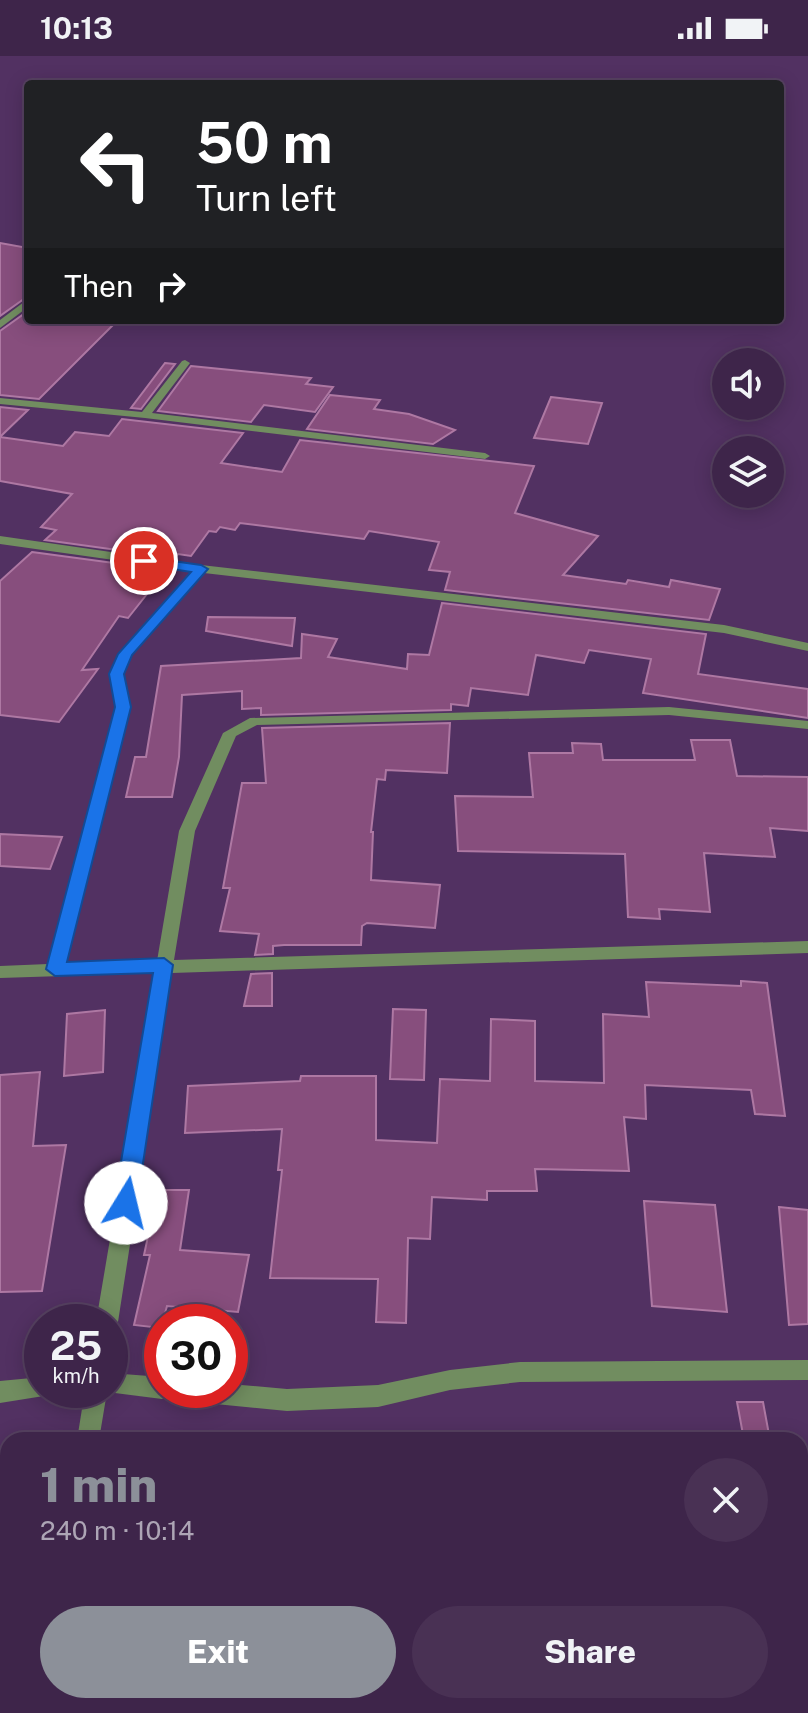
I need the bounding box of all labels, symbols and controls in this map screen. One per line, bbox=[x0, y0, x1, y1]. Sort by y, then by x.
text: 10:13 bbox=[40, 10, 113, 46]
text: 50 m bbox=[196, 110, 333, 176]
icon: left bbox=[64, 112, 168, 216]
text: Turn left bbox=[196, 177, 337, 219]
icon: right bbox=[149, 264, 193, 308]
text: Then bbox=[64, 268, 133, 304]
map controls bbox=[712, 348, 784, 508]
button: sound bbox=[712, 348, 784, 420]
button: layers bbox=[712, 436, 784, 508]
pin bbox=[110, 527, 178, 595]
icon: arrive bbox=[122, 539, 166, 583]
position arrow bbox=[84, 1161, 168, 1245]
speed limit sign: 30 bbox=[144, 1304, 248, 1408]
text: 25 bbox=[50, 1322, 102, 1369]
text: km/h bbox=[52, 1364, 100, 1388]
text: 1 min bbox=[40, 1456, 157, 1513]
button: close bbox=[684, 1458, 768, 1542]
text: 240 m · 10:14 bbox=[40, 1515, 194, 1546]
button: Exit bbox=[40, 1606, 396, 1698]
button: Share bbox=[412, 1606, 768, 1698]

